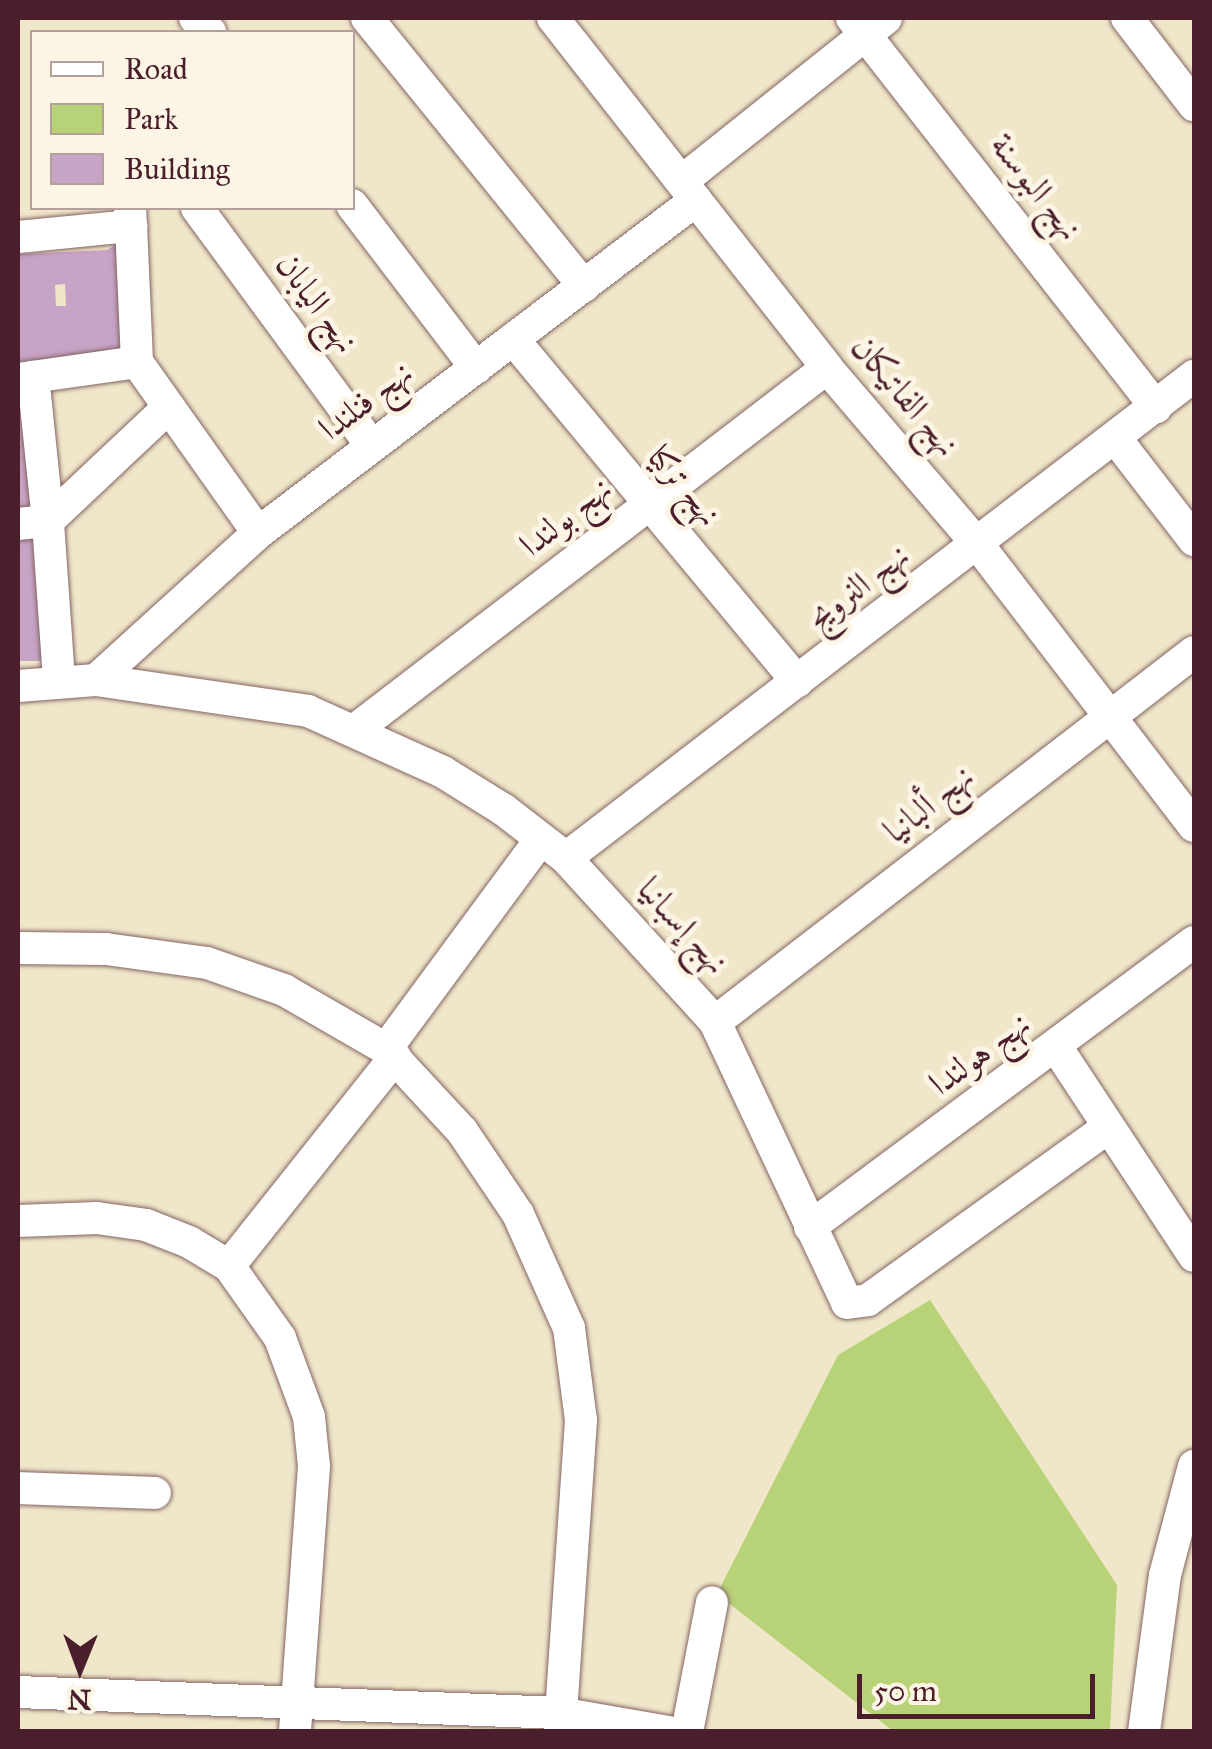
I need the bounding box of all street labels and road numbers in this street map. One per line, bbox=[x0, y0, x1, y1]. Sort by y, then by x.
street label: نهج البوسنة bbox=[981, 125, 1091, 249]
street label: نهج اليابان bbox=[267, 245, 367, 361]
street label: نهج الفاتيكان bbox=[842, 327, 968, 465]
street label: نهج فنلندا bbox=[311, 352, 421, 450]
street label: نهج تركيا bbox=[638, 437, 730, 535]
street label: نهج بولندا bbox=[511, 468, 621, 566]
street label: نهج النرويج bbox=[798, 535, 918, 639]
street label: نهج ألبانيا bbox=[876, 756, 982, 852]
street label: نهج إسبانيا bbox=[629, 869, 737, 983]
street label: نهج هولندا bbox=[921, 1003, 1039, 1105]

